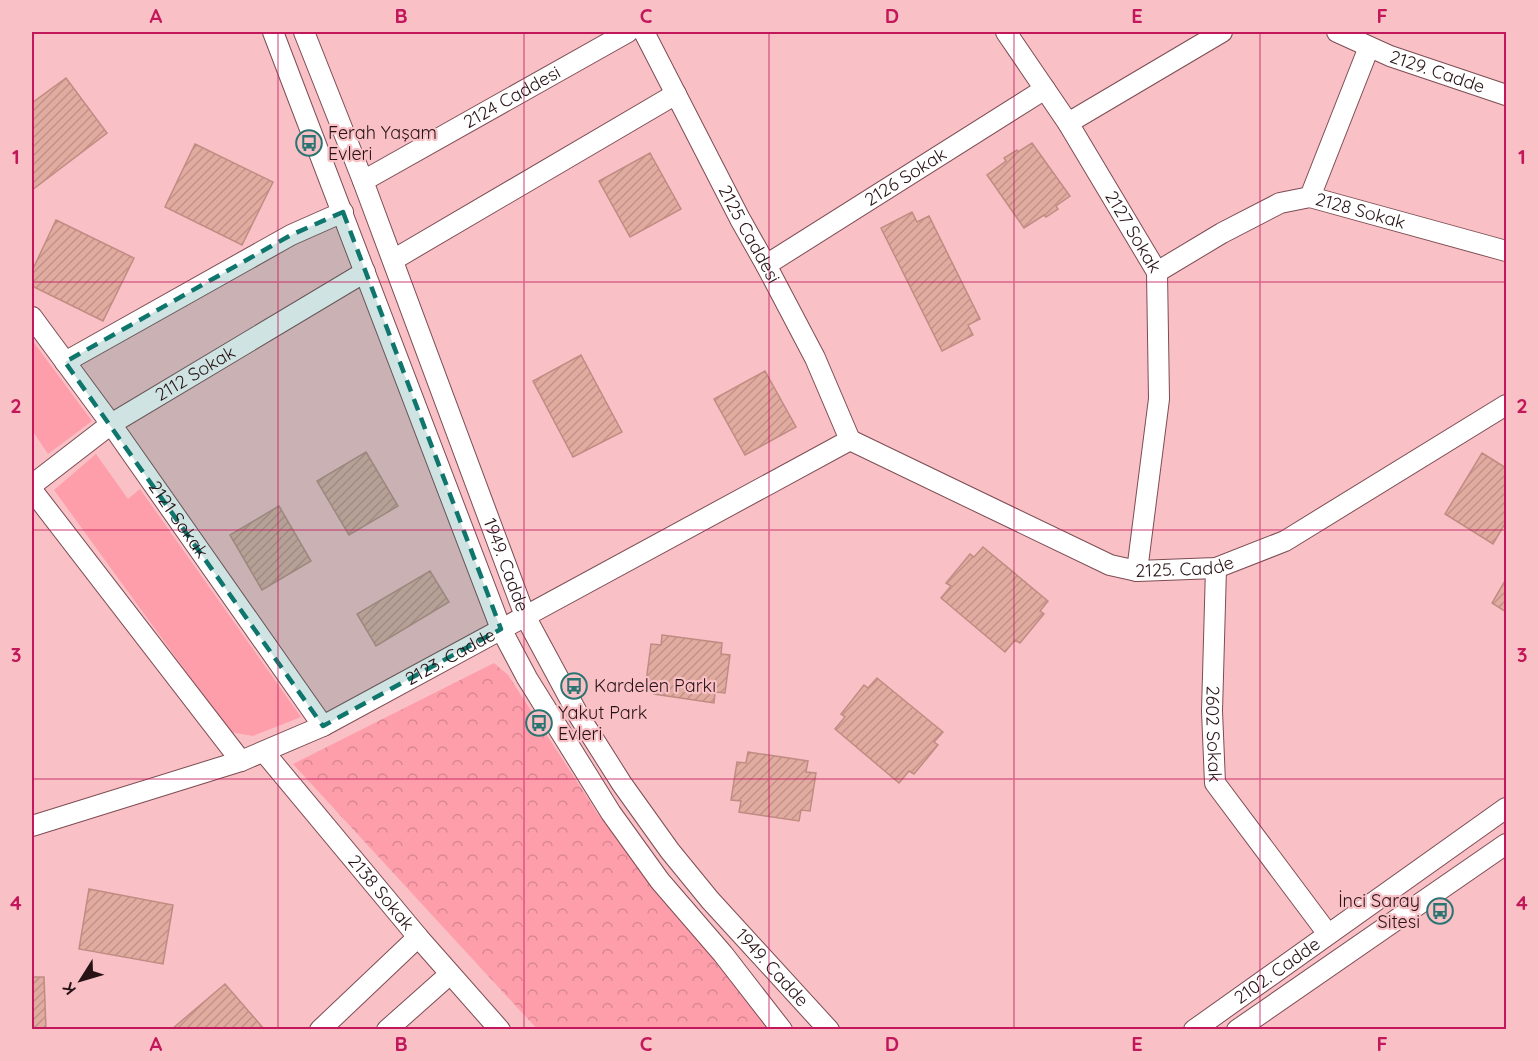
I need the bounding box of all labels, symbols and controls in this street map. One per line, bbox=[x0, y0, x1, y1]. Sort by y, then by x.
text: A bbox=[150, 3, 163, 28]
text: B bbox=[394, 3, 408, 28]
text: C bbox=[640, 3, 653, 28]
text: D bbox=[885, 3, 899, 28]
text: E bbox=[1131, 3, 1143, 28]
text: F bbox=[1376, 3, 1388, 28]
street label: 2129. Cadde bbox=[1387, 45, 1488, 98]
street label: 2124 Caddesi bbox=[459, 60, 564, 133]
place label: Ferah Yaşam Evleri bbox=[328, 121, 437, 165]
bus stop icon: Ferah Yaşam Evleri bbox=[294, 128, 324, 158]
street label: 2126 Sokak bbox=[860, 142, 950, 211]
text: 1 bbox=[12, 144, 20, 169]
text: 1 bbox=[1518, 144, 1526, 169]
street label: 2125 Caddesi bbox=[714, 181, 786, 287]
street label: 2127 Sokak bbox=[1100, 186, 1167, 277]
street label: 2128 Sokak bbox=[1313, 187, 1408, 234]
street label: 2112 Sokak bbox=[151, 340, 239, 406]
text: 2 bbox=[10, 393, 22, 418]
text: 2 bbox=[1516, 393, 1528, 418]
street label: 2121 Sokak bbox=[144, 476, 214, 563]
street label: 1949. Cadde bbox=[479, 515, 534, 615]
street label: 2125. Cadde bbox=[1135, 550, 1237, 582]
street label: 2123. Cadde bbox=[401, 623, 499, 690]
text: 3 bbox=[11, 642, 21, 667]
text: 3 bbox=[1517, 642, 1527, 667]
bus stop icon: Kardelen Parkı bbox=[559, 671, 589, 701]
place label: Kardelen Parkı bbox=[594, 674, 716, 697]
street label: 2602 Sokak bbox=[1201, 685, 1227, 783]
place label: Yakut Park Evleri bbox=[558, 701, 647, 745]
bus stop icon: Yakut Park Evleri bbox=[524, 708, 554, 738]
street label: 2138 Sokak bbox=[343, 850, 420, 935]
place label: İnci Saray Sitesi bbox=[1338, 889, 1420, 933]
text: 4 bbox=[10, 890, 22, 915]
text: 4 bbox=[1516, 890, 1528, 915]
bus stop icon: İnci Saray Sitesi bbox=[1425, 896, 1455, 926]
street label: 1949. Cadde bbox=[731, 923, 814, 1011]
street label: 2102. Cadde bbox=[1229, 932, 1324, 1009]
north arrow bbox=[51, 950, 111, 1010]
text: K bbox=[58, 979, 80, 999]
text: A bbox=[150, 1031, 163, 1056]
text: B bbox=[394, 1031, 408, 1056]
text: C bbox=[640, 1031, 653, 1056]
text: D bbox=[885, 1031, 899, 1056]
text: E bbox=[1131, 1031, 1143, 1056]
text: F bbox=[1376, 1031, 1388, 1056]

